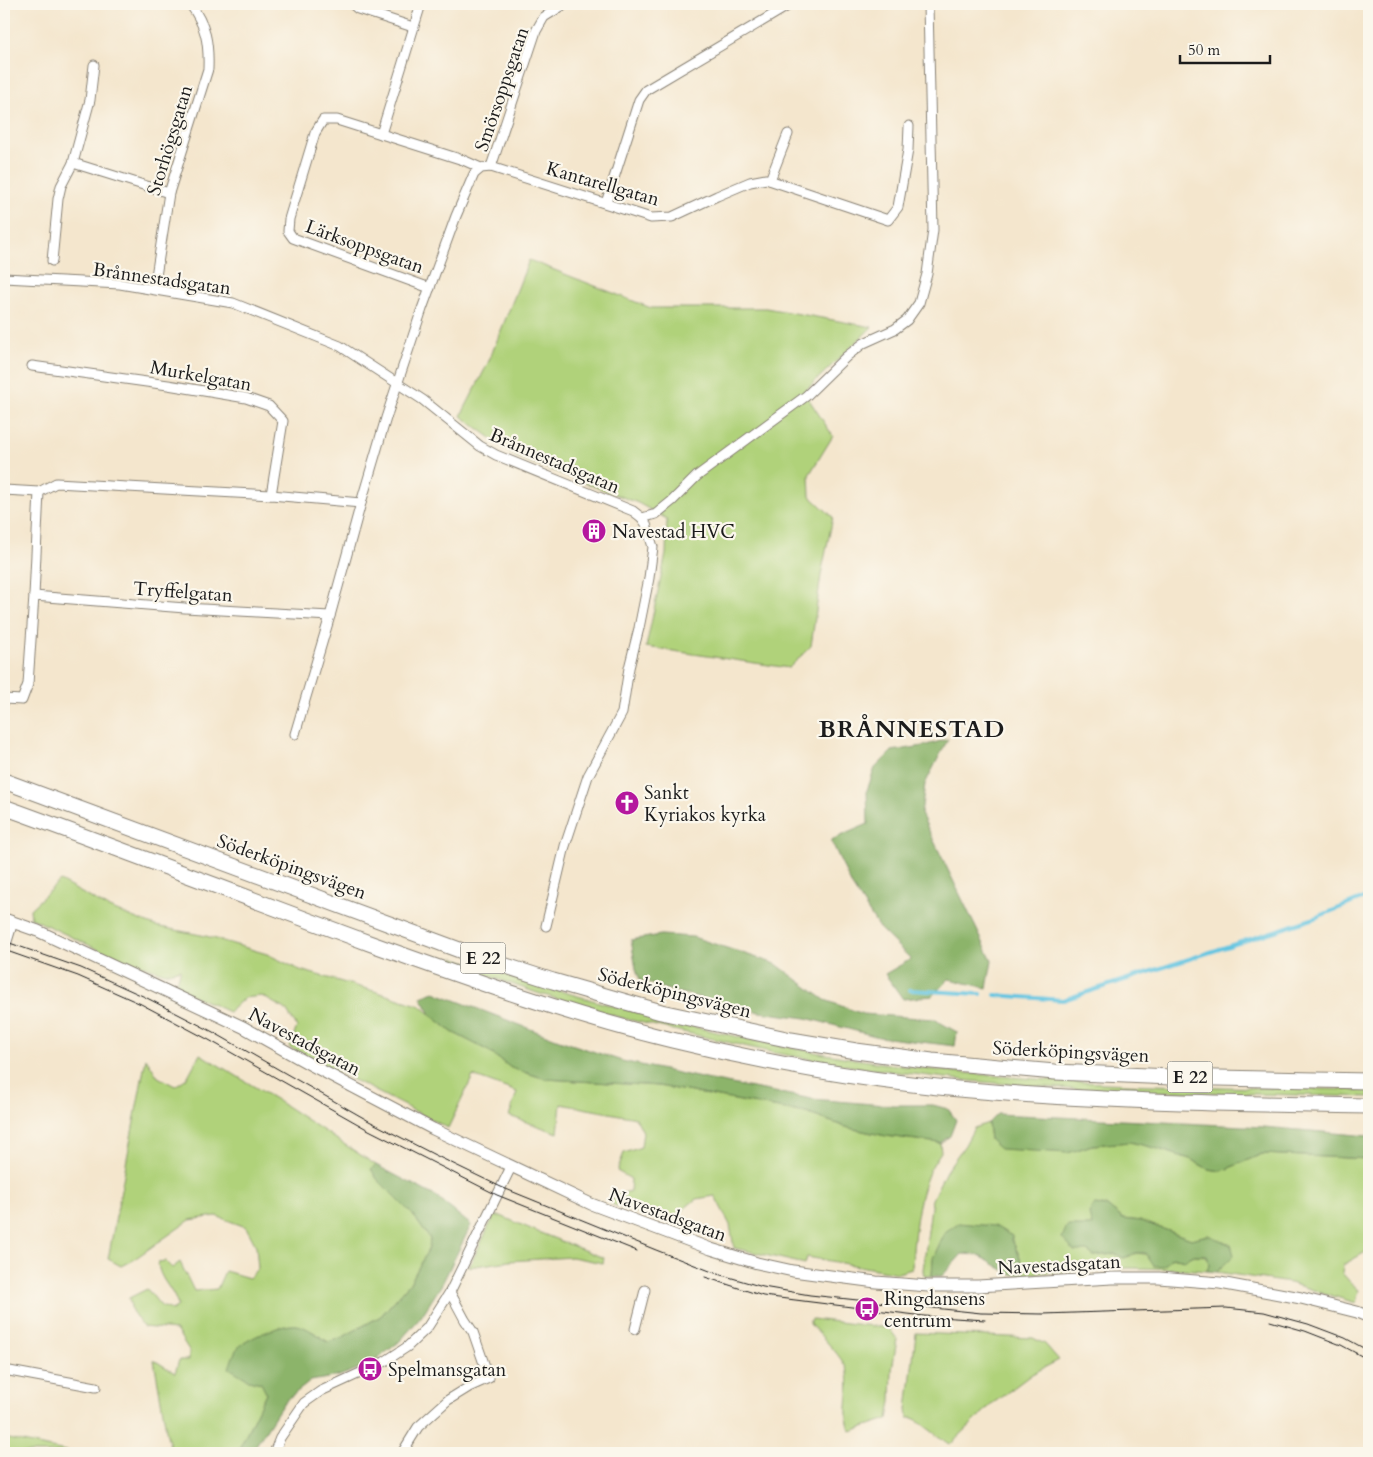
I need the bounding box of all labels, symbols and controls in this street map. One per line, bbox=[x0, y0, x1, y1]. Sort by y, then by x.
street label: Smörsoppsgatan bbox=[469, 24, 535, 155]
scale bar bbox=[1180, 32, 1270, 64]
text: 50 m bbox=[1188, 40, 1220, 60]
street label: Storhögsgatan bbox=[141, 82, 199, 199]
street label: Kantarellgatan bbox=[543, 155, 662, 213]
street label: Lärksoppsgatan bbox=[302, 214, 428, 280]
street label: Brånnestadsgatan bbox=[91, 256, 233, 302]
street label: Murkelgatan bbox=[148, 354, 254, 398]
street label: Brånnestadsgatan bbox=[485, 422, 624, 500]
building icon: Navestad HVC bbox=[581, 518, 607, 544]
place label: Navestad HVC bbox=[612, 519, 735, 545]
street label: Tryffelgatan bbox=[132, 576, 234, 608]
district label: BRÅNNESTAD bbox=[819, 713, 1005, 746]
place label: Sankt Kyriakos kyrka bbox=[644, 780, 766, 828]
church icon: Sankt Kyriakos kyrka bbox=[614, 790, 640, 816]
street label: Söderköpingsvägen bbox=[213, 828, 370, 906]
road number: E 22 bbox=[460, 942, 506, 974]
street label: Söderköpingsvägen bbox=[595, 961, 754, 1025]
street label: Navestadsgatan bbox=[244, 1001, 365, 1082]
street label: Söderköpingsvägen bbox=[992, 1035, 1150, 1069]
road number: E 22 bbox=[1168, 1062, 1212, 1092]
street label: Navestadsgatan bbox=[605, 1182, 730, 1248]
street label: Navestadsgatan bbox=[997, 1249, 1122, 1281]
place label: Ringdansens centrum bbox=[884, 1286, 985, 1334]
bus stop icon: Ringdansens centrum bbox=[854, 1296, 880, 1322]
bus stop icon: Spelmansgatan bbox=[357, 1356, 383, 1382]
place label: Spelmansgatan bbox=[388, 1357, 507, 1383]

